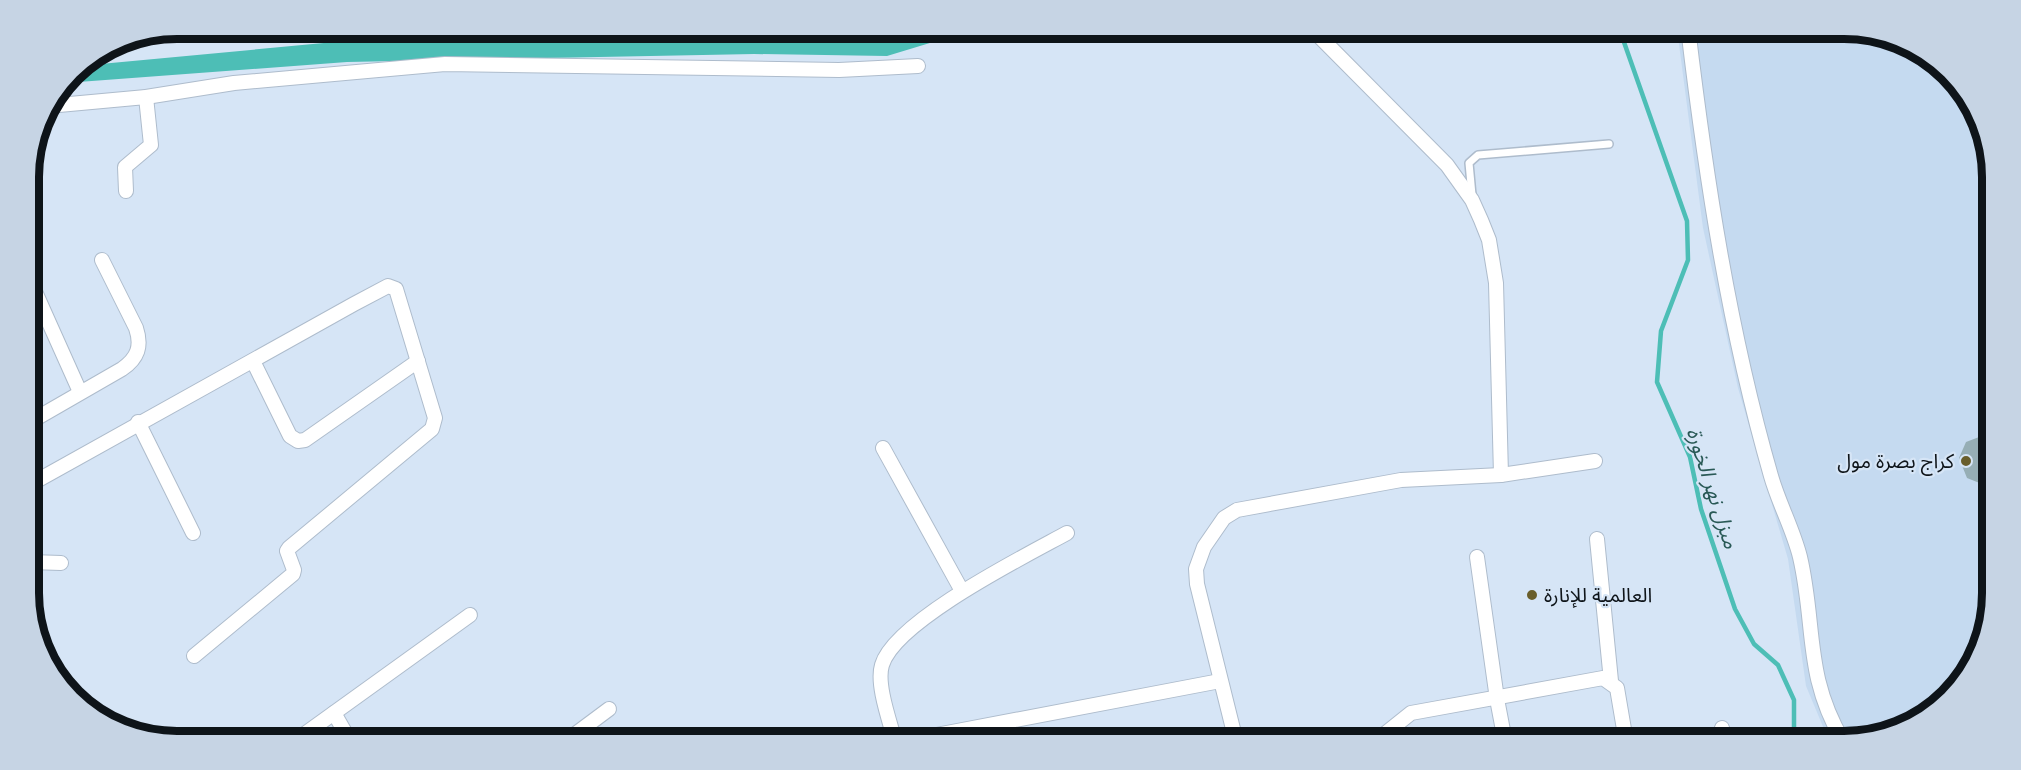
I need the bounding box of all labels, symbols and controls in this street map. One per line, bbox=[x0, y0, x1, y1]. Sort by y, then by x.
water label: مبزل نهر الخورة bbox=[1682, 425, 1744, 551]
place label: كراج بصرة مول bbox=[1837, 449, 1955, 476]
marker: كراج بصرة مول bbox=[1959, 454, 1973, 468]
place label: العالمية للإنارة bbox=[1544, 583, 1652, 608]
marker: العالمية للإنارة bbox=[1525, 588, 1539, 602]

